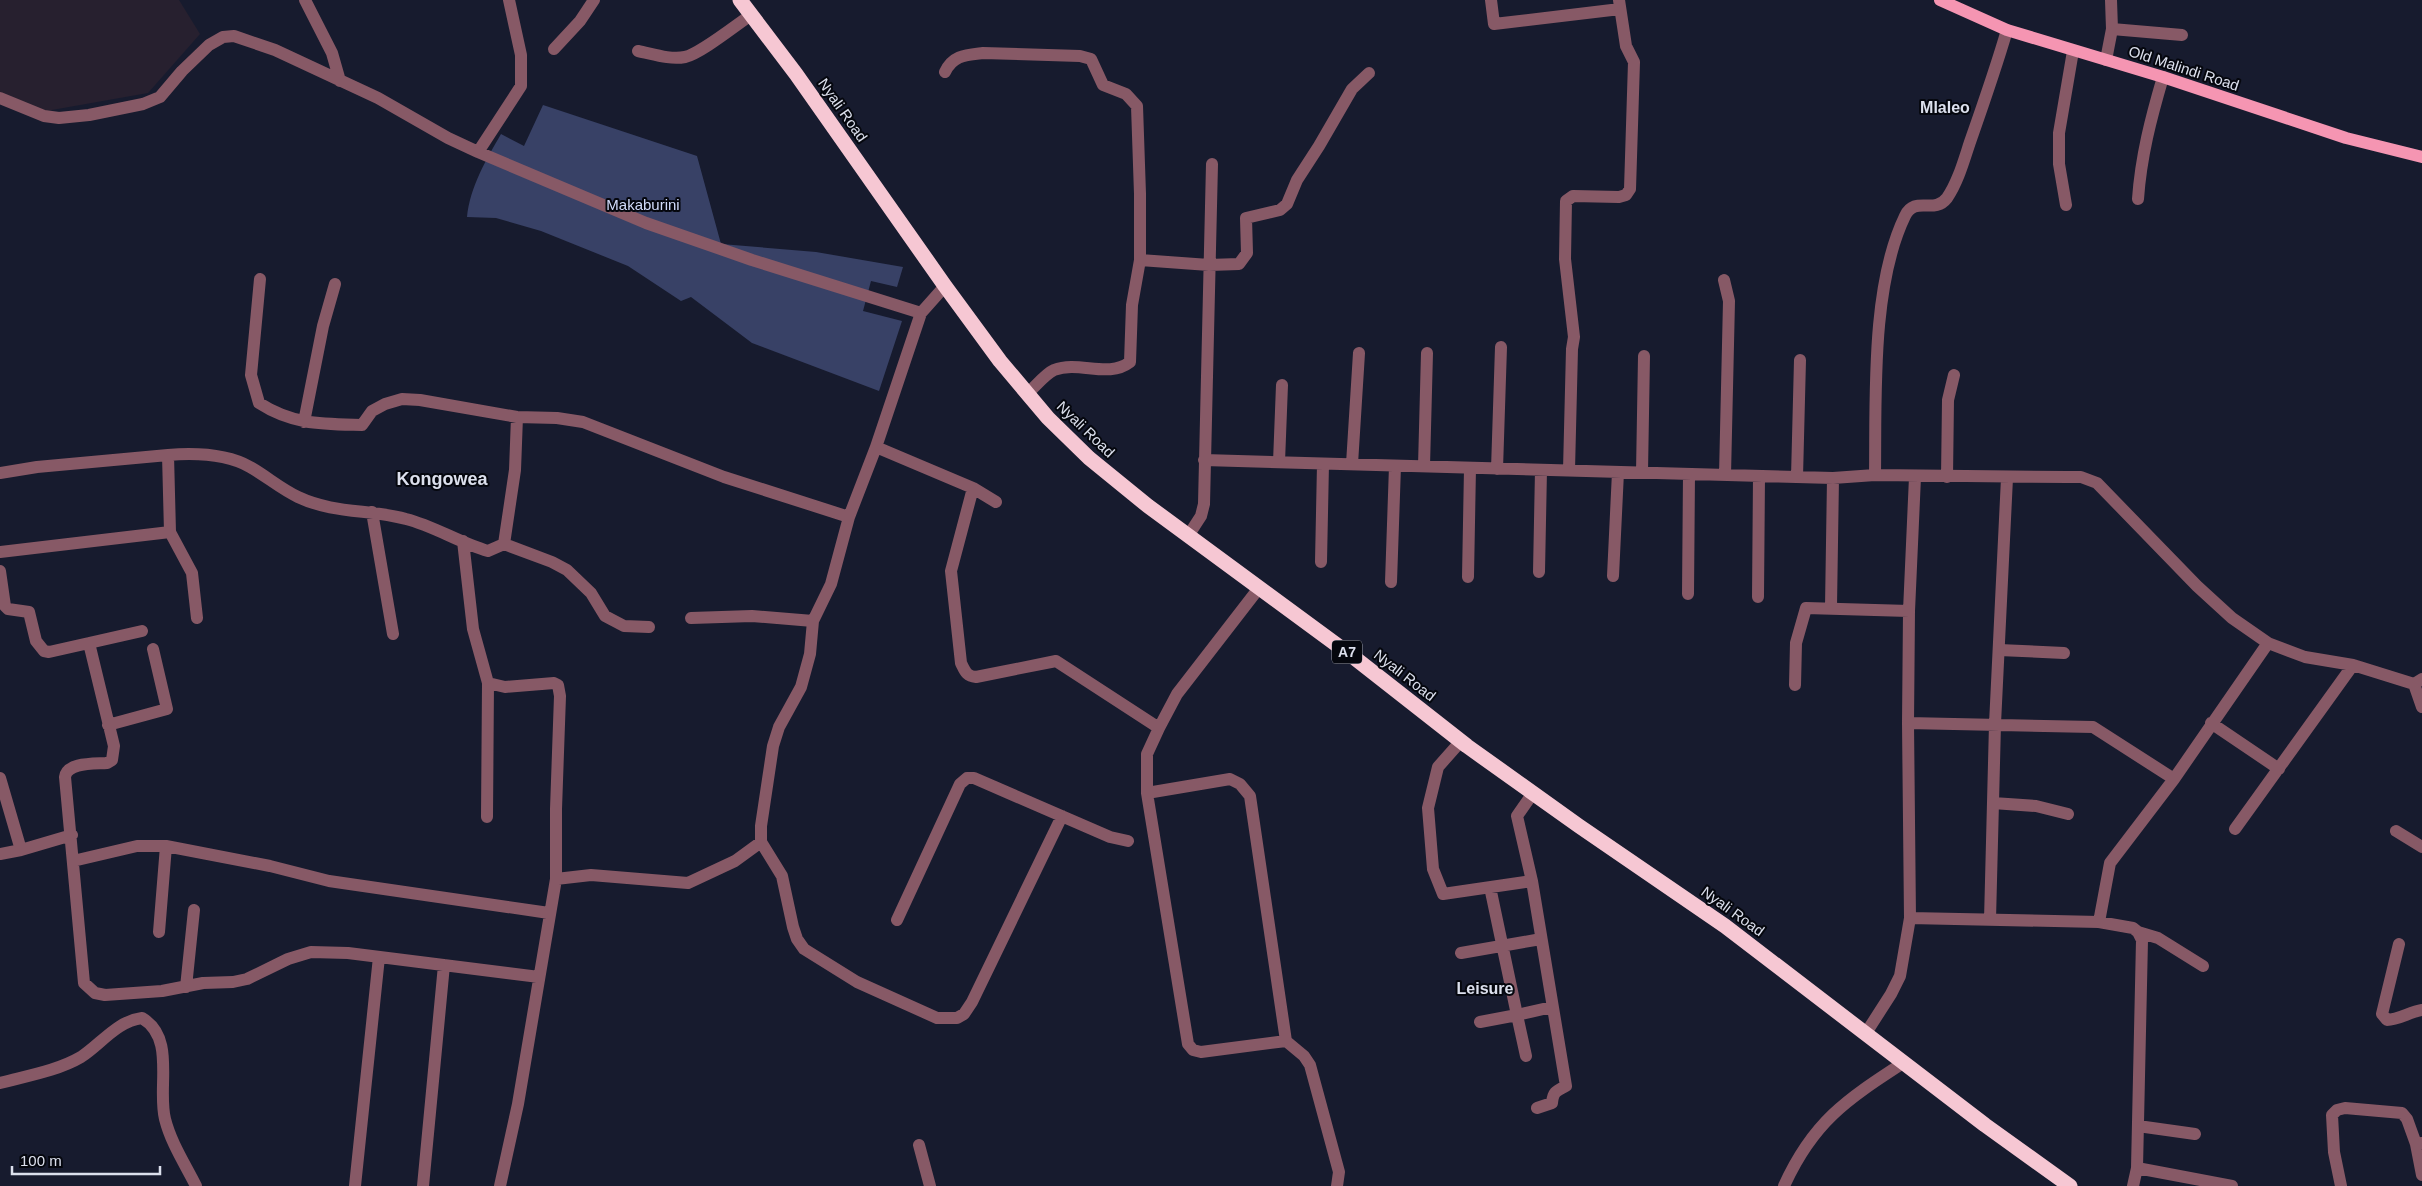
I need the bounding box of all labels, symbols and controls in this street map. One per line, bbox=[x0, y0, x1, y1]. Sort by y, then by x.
street label: Old Malindi Road bbox=[2127, 42, 2241, 94]
street label: Nyali Road bbox=[815, 75, 871, 145]
district label: Mlaleo bbox=[1920, 99, 1970, 116]
park label: Makaburini bbox=[606, 196, 680, 213]
street label: Nyali Road bbox=[1054, 397, 1118, 461]
district label: Kongowea bbox=[396, 469, 488, 489]
road number: A7 bbox=[1332, 640, 1362, 664]
street label: Nyali Road bbox=[1371, 646, 1439, 704]
street label: Nyali Road bbox=[1698, 883, 1768, 939]
district label: Leisure bbox=[1457, 980, 1514, 997]
scale bar bbox=[12, 1144, 160, 1176]
text: 100 m bbox=[20, 1152, 62, 1169]

